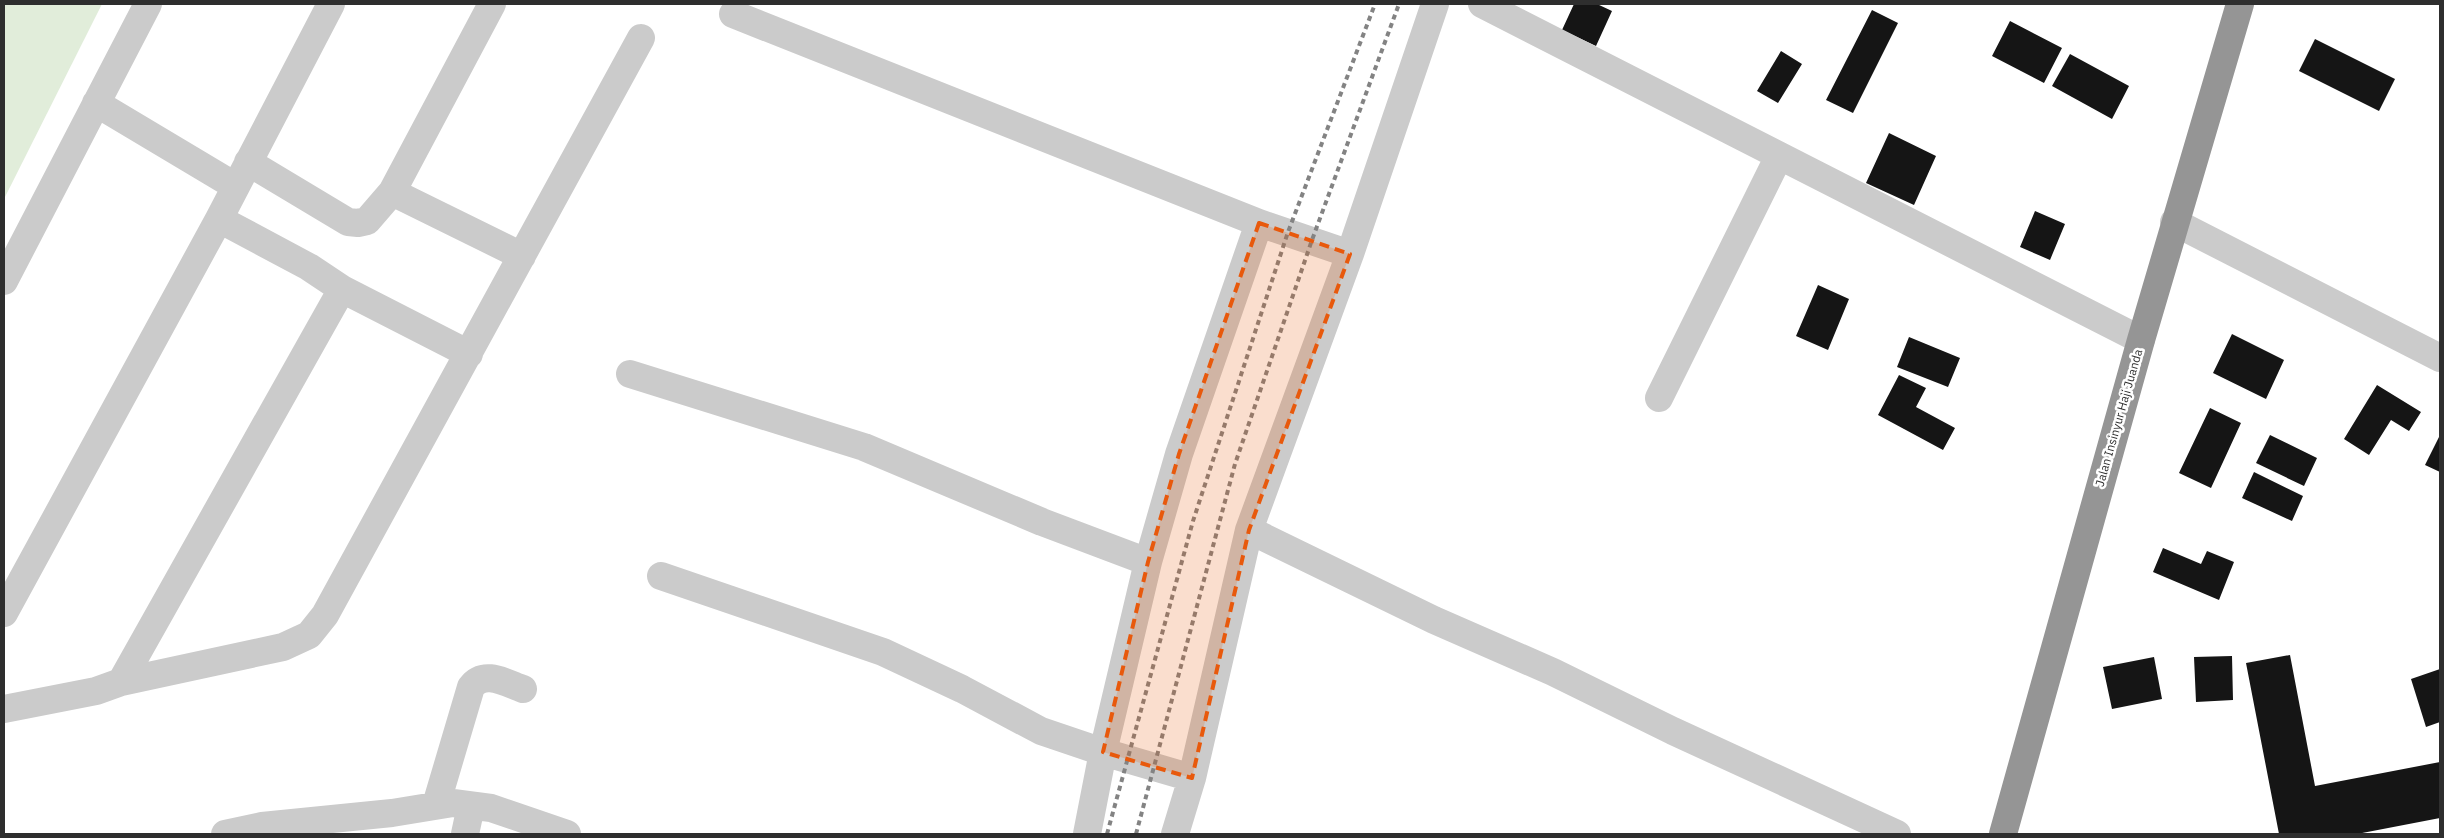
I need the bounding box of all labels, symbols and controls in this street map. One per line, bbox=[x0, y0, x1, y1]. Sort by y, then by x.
street label: Jalan Insinyur Haji Juanda bbox=[2092, 347, 2146, 488]

